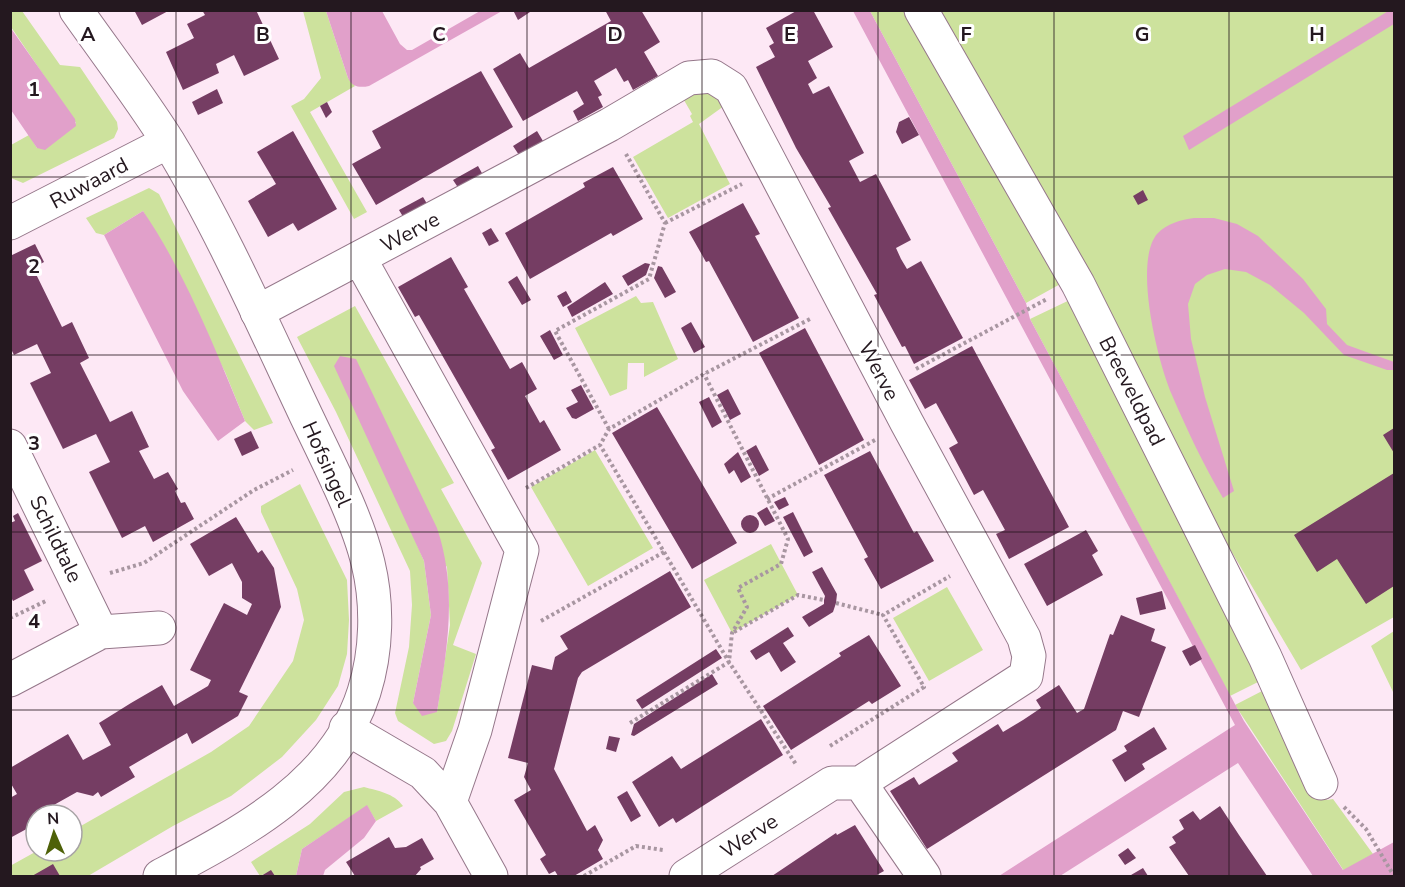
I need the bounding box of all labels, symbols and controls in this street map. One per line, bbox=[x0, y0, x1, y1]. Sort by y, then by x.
text: A bbox=[81, 21, 96, 48]
text: B bbox=[256, 21, 270, 48]
text: C bbox=[432, 21, 446, 48]
text: D bbox=[607, 21, 623, 48]
text: E bbox=[784, 21, 796, 48]
text: F bbox=[960, 21, 972, 48]
text: G bbox=[1135, 21, 1149, 48]
text: H bbox=[1309, 21, 1325, 48]
text: 1 bbox=[28, 76, 40, 103]
street label: Ruwaard bbox=[45, 151, 133, 215]
street label: Werve bbox=[376, 205, 444, 259]
text: 2 bbox=[28, 253, 40, 280]
street label: Breeveldpad bbox=[1092, 331, 1172, 451]
street label: Werve bbox=[852, 337, 906, 405]
street label: Hofsingel bbox=[296, 417, 359, 512]
text: 3 bbox=[28, 430, 40, 457]
street label: Schildtale bbox=[23, 491, 89, 587]
text: 4 bbox=[28, 608, 40, 635]
north arrow bbox=[24, 803, 84, 863]
street label: Werve bbox=[715, 807, 783, 865]
text: N bbox=[47, 808, 60, 830]

